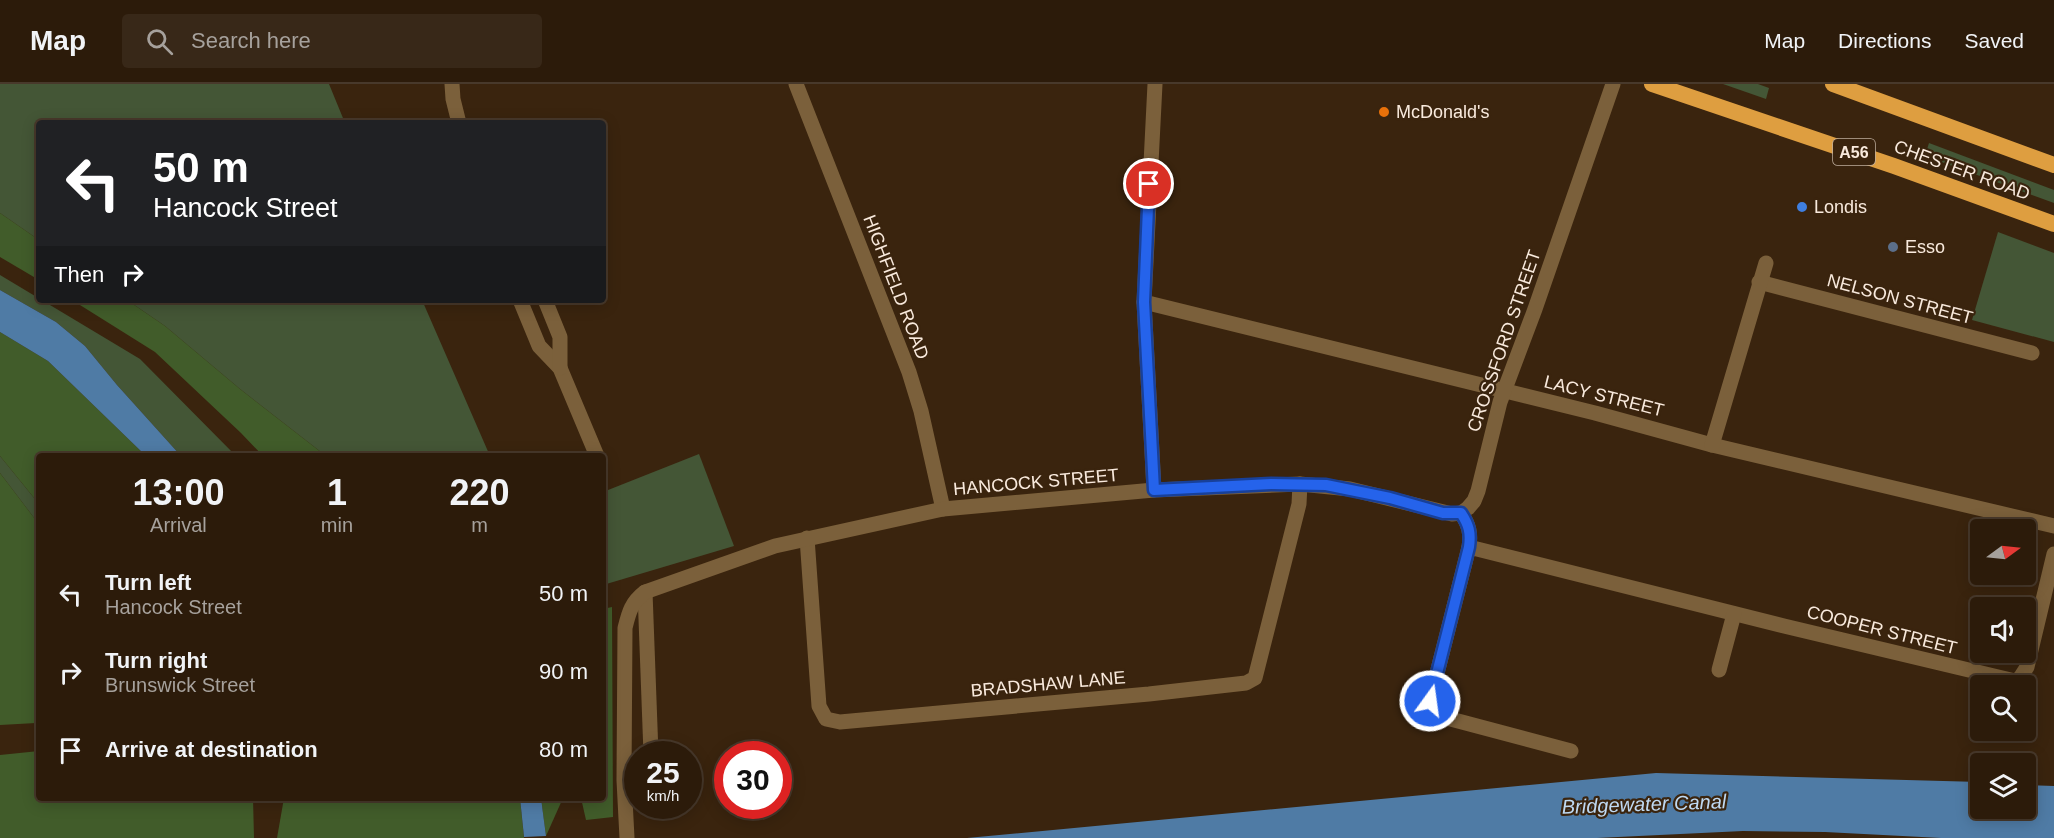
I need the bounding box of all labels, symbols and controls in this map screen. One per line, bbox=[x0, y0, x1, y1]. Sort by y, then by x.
search box bbox=[122, 14, 542, 68]
text: Map bbox=[30, 25, 86, 56]
icon: search bbox=[143, 25, 176, 58]
text: Search here bbox=[191, 28, 311, 53]
text: Map bbox=[1764, 29, 1805, 52]
text: Directions bbox=[1838, 29, 1931, 52]
text: Saved bbox=[1964, 29, 2024, 52]
place label: McDonald's bbox=[1396, 102, 1489, 122]
marker: McDonald's bbox=[1377, 105, 1391, 119]
street label: CHESTER ROAD bbox=[1891, 136, 2033, 204]
road number: A56 bbox=[1833, 139, 1875, 165]
icon: left bbox=[54, 144, 132, 222]
text: 50 m bbox=[153, 144, 249, 191]
pin bbox=[1123, 158, 1174, 209]
icon: arrive bbox=[1132, 167, 1165, 200]
text: Hancock Street bbox=[153, 193, 338, 223]
place label: Londis bbox=[1814, 197, 1867, 217]
marker: Londis bbox=[1795, 200, 1809, 214]
street label: HIGHFIELD ROAD bbox=[859, 212, 933, 362]
place label: Esso bbox=[1905, 237, 1945, 257]
marker: Esso bbox=[1886, 240, 1900, 254]
street label: CROSSFORD STREET bbox=[1463, 247, 1545, 435]
icon: right bbox=[116, 258, 149, 291]
text: Then bbox=[54, 262, 104, 287]
street label: NELSON STREET bbox=[1825, 270, 1975, 328]
street label: LACY STREET bbox=[1542, 371, 1666, 421]
street label: HANCOCK STREET bbox=[952, 465, 1120, 499]
text: 13:00 bbox=[132, 472, 224, 513]
text: 1 bbox=[327, 472, 347, 513]
text: 220 bbox=[449, 472, 510, 513]
text: Arrival bbox=[150, 514, 207, 536]
text: min bbox=[321, 514, 353, 536]
text: m bbox=[471, 514, 488, 536]
north arrow bbox=[1970, 519, 2036, 585]
map controls bbox=[1970, 519, 2036, 819]
text: Turn left bbox=[105, 570, 191, 595]
icon: left bbox=[54, 578, 87, 611]
text: 50 m bbox=[539, 581, 588, 606]
text: Hancock Street bbox=[105, 596, 242, 618]
button: sound bbox=[1970, 597, 2036, 663]
street label: COOPER STREET bbox=[1805, 602, 1959, 658]
text: Turn right bbox=[105, 648, 207, 673]
icon: right bbox=[54, 656, 87, 689]
text: 90 m bbox=[539, 659, 588, 684]
street label: BRADSHAW LANE bbox=[970, 667, 1126, 701]
position arrow bbox=[1398, 669, 1462, 733]
text: Brunswick Street bbox=[105, 674, 255, 696]
button: search bbox=[1970, 675, 2036, 741]
icon: arrive bbox=[54, 734, 87, 767]
text: Arrive at destination bbox=[105, 737, 318, 762]
text: 80 m bbox=[539, 737, 588, 762]
speed limit sign: 30 bbox=[714, 741, 792, 819]
button: layers bbox=[1970, 753, 2036, 819]
text: 25 bbox=[646, 756, 680, 789]
text: km/h bbox=[647, 787, 679, 804]
water label: Bridgewater Canal bbox=[1561, 790, 1727, 818]

